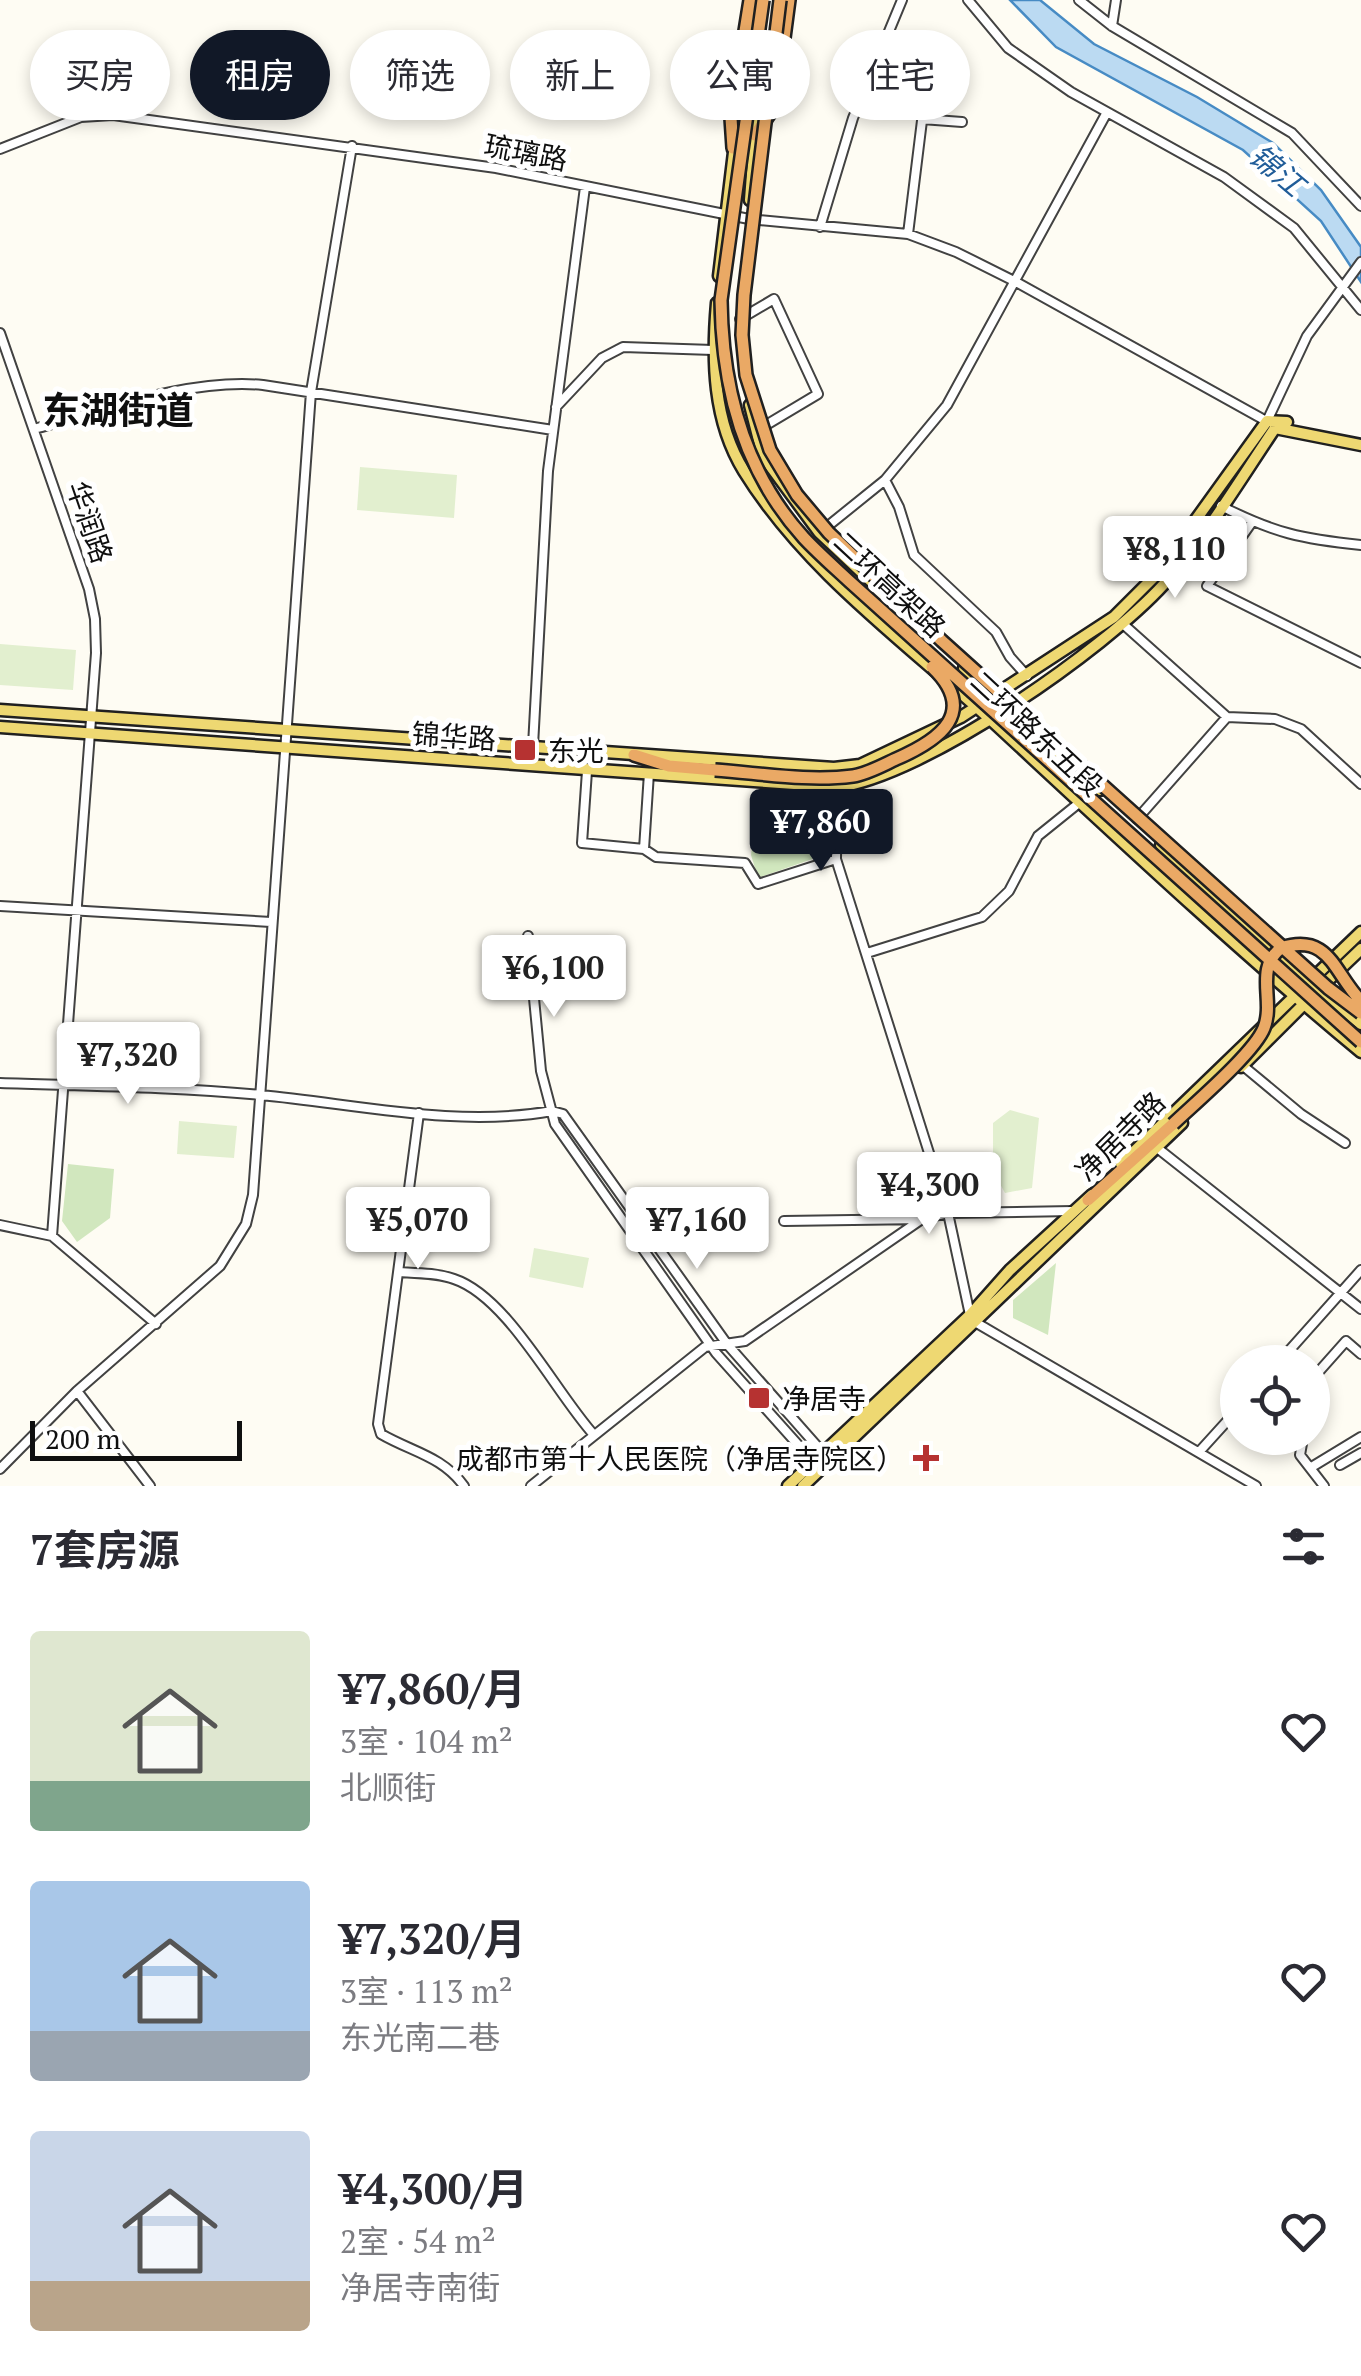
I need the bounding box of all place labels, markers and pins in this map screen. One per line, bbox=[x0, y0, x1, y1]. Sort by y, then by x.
pin: ¥8,110 bbox=[1094, 516, 1256, 601]
place label: 东光 bbox=[548, 732, 604, 769]
marker: 东光 bbox=[512, 737, 538, 763]
pin: ¥7,860 bbox=[740, 789, 902, 874]
pin: ¥6,100 bbox=[473, 935, 635, 1020]
pin: ¥7,320 bbox=[47, 1022, 209, 1107]
pin: ¥4,300 bbox=[848, 1152, 1010, 1237]
pin: ¥5,070 bbox=[337, 1187, 499, 1272]
pin: ¥7,160 bbox=[616, 1187, 778, 1272]
place label: 净居寺 bbox=[782, 1380, 866, 1417]
marker: 净居寺 bbox=[746, 1385, 772, 1411]
place label: 成都市第十人民医院（净居寺院区） bbox=[456, 1440, 904, 1477]
marker: 成都市第十人民医院（净居寺院区） bbox=[913, 1445, 939, 1471]

